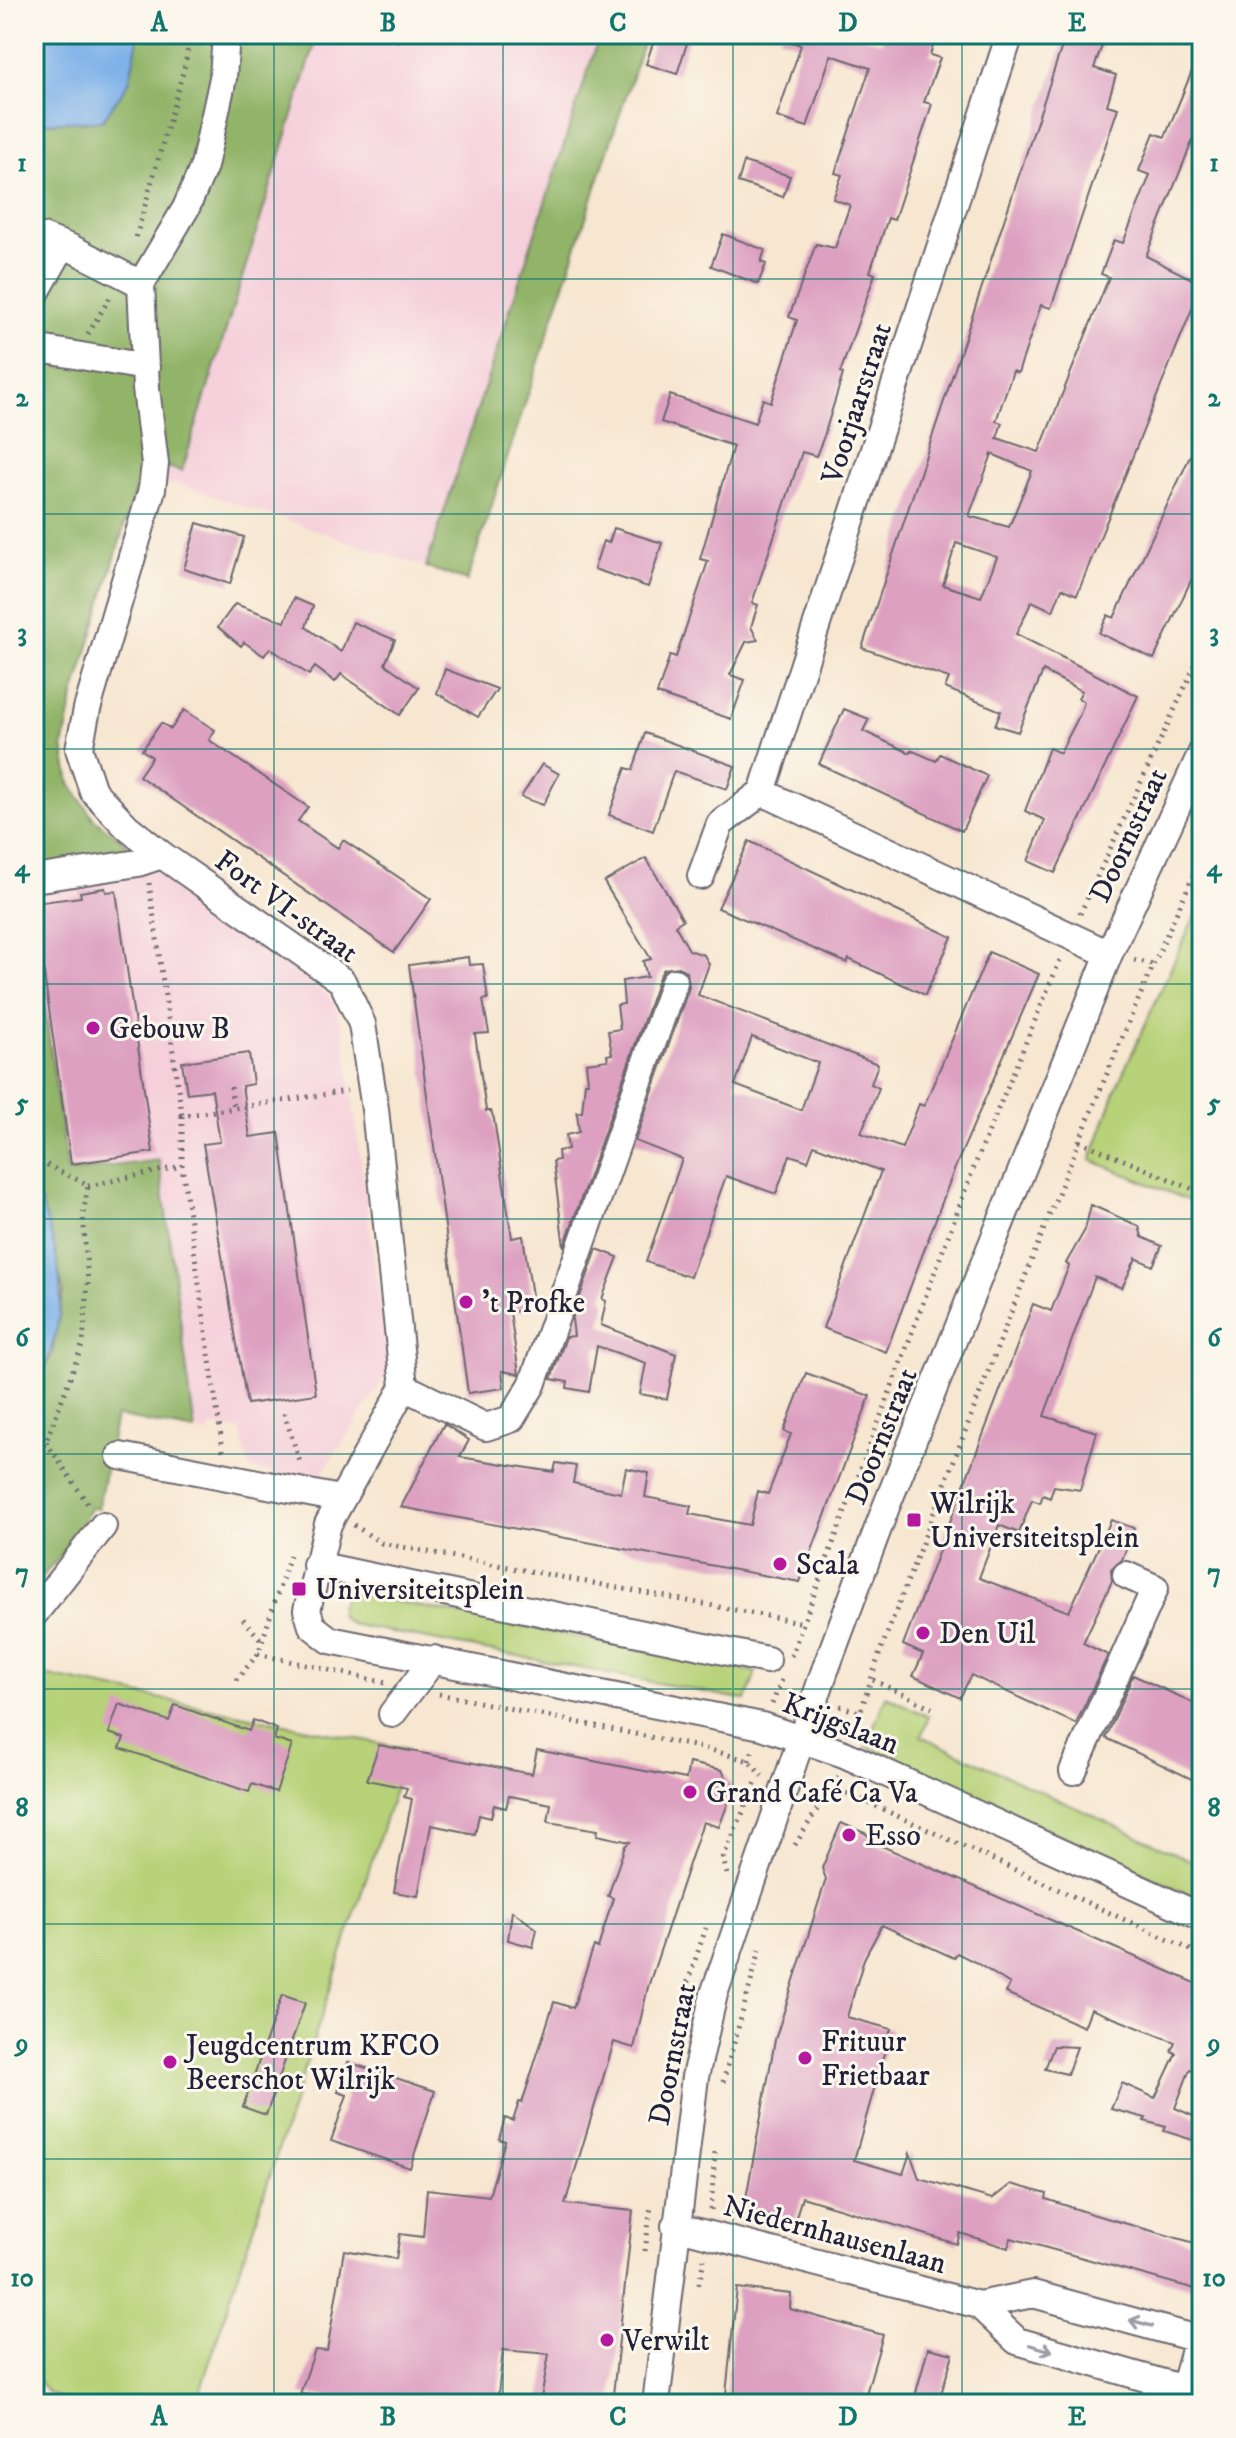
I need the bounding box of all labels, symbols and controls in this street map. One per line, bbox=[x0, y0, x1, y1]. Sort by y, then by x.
text: A bbox=[150, 7, 169, 40]
text: B bbox=[380, 7, 396, 40]
text: C bbox=[609, 7, 627, 40]
text: D bbox=[838, 7, 858, 40]
text: E bbox=[1068, 7, 1086, 40]
text: 1 bbox=[17, 147, 27, 180]
text: 1 bbox=[1209, 147, 1219, 180]
street label: Voorjaarstraat bbox=[814, 318, 901, 490]
text: 2 bbox=[16, 382, 30, 415]
text: 2 bbox=[1208, 382, 1222, 415]
text: 3 bbox=[17, 617, 27, 650]
text: 3 bbox=[1209, 617, 1219, 650]
street label: Doornstraat bbox=[1082, 762, 1177, 909]
street label: Fort VI-straat bbox=[207, 843, 365, 972]
text: 4 bbox=[15, 852, 31, 885]
text: 4 bbox=[1207, 852, 1223, 885]
place label: Gebouw B bbox=[109, 1011, 230, 1048]
marker: Gebouw B bbox=[84, 1019, 102, 1037]
text: 5 bbox=[15, 1087, 29, 1120]
text: 5 bbox=[1207, 1087, 1221, 1120]
place label: 't Profke bbox=[482, 1285, 585, 1322]
marker: 't Profke bbox=[457, 1293, 475, 1311]
text: 6 bbox=[15, 1322, 30, 1355]
text: 6 bbox=[1207, 1322, 1222, 1355]
street label: Doornstraat bbox=[838, 1363, 927, 1510]
place label: Wilrijk Universiteitsplein bbox=[929, 1486, 1140, 1557]
marker: Wilrijk Universiteitsplein bbox=[905, 1511, 923, 1529]
place label: Scala bbox=[796, 1547, 859, 1584]
marker: Scala bbox=[771, 1555, 789, 1573]
text: 7 bbox=[15, 1557, 29, 1590]
text: 7 bbox=[1207, 1557, 1221, 1590]
place label: Universiteitsplein bbox=[315, 1572, 525, 1609]
marker: Universiteitsplein bbox=[290, 1580, 308, 1598]
place label: Den Uil bbox=[939, 1616, 1035, 1653]
marker: Den Uil bbox=[914, 1624, 932, 1642]
street label: Krijgslaan bbox=[777, 1685, 904, 1764]
place label: Grand Café Ca Va bbox=[706, 1775, 918, 1812]
marker: Grand Café Ca Va bbox=[681, 1783, 699, 1801]
text: 8 bbox=[15, 1792, 29, 1825]
text: 8 bbox=[1207, 1792, 1221, 1825]
place label: Esso bbox=[865, 1818, 921, 1855]
marker: Esso bbox=[840, 1826, 858, 1844]
street label: Doornstraat bbox=[642, 1980, 705, 2129]
place label: Frituur Frietbaar bbox=[821, 2024, 930, 2095]
text: 9 bbox=[14, 2027, 28, 2060]
text: 9 bbox=[1206, 2027, 1220, 2060]
place label: Jeugdcentrum KFCO Beerschot Wilrijk bbox=[183, 2028, 440, 2099]
marker: Frituur Frietbaar bbox=[796, 2049, 814, 2067]
marker: Jeugdcentrum KFCO Beerschot Wilrijk bbox=[161, 2053, 179, 2071]
street label: Niedernhausenlaan bbox=[719, 2188, 951, 2283]
text: 10 bbox=[10, 2262, 34, 2295]
text: 10 bbox=[1202, 2262, 1226, 2295]
one-way arrow bbox=[1128, 2315, 1154, 2330]
place label: Verwilt bbox=[622, 2323, 710, 2360]
marker: Verwilt bbox=[598, 2331, 616, 2349]
one-way arrow bbox=[1028, 2341, 1054, 2356]
text: A bbox=[150, 2401, 169, 2434]
text: B bbox=[380, 2401, 396, 2434]
text: C bbox=[609, 2401, 627, 2434]
text: D bbox=[838, 2401, 858, 2434]
text: E bbox=[1068, 2401, 1086, 2434]

